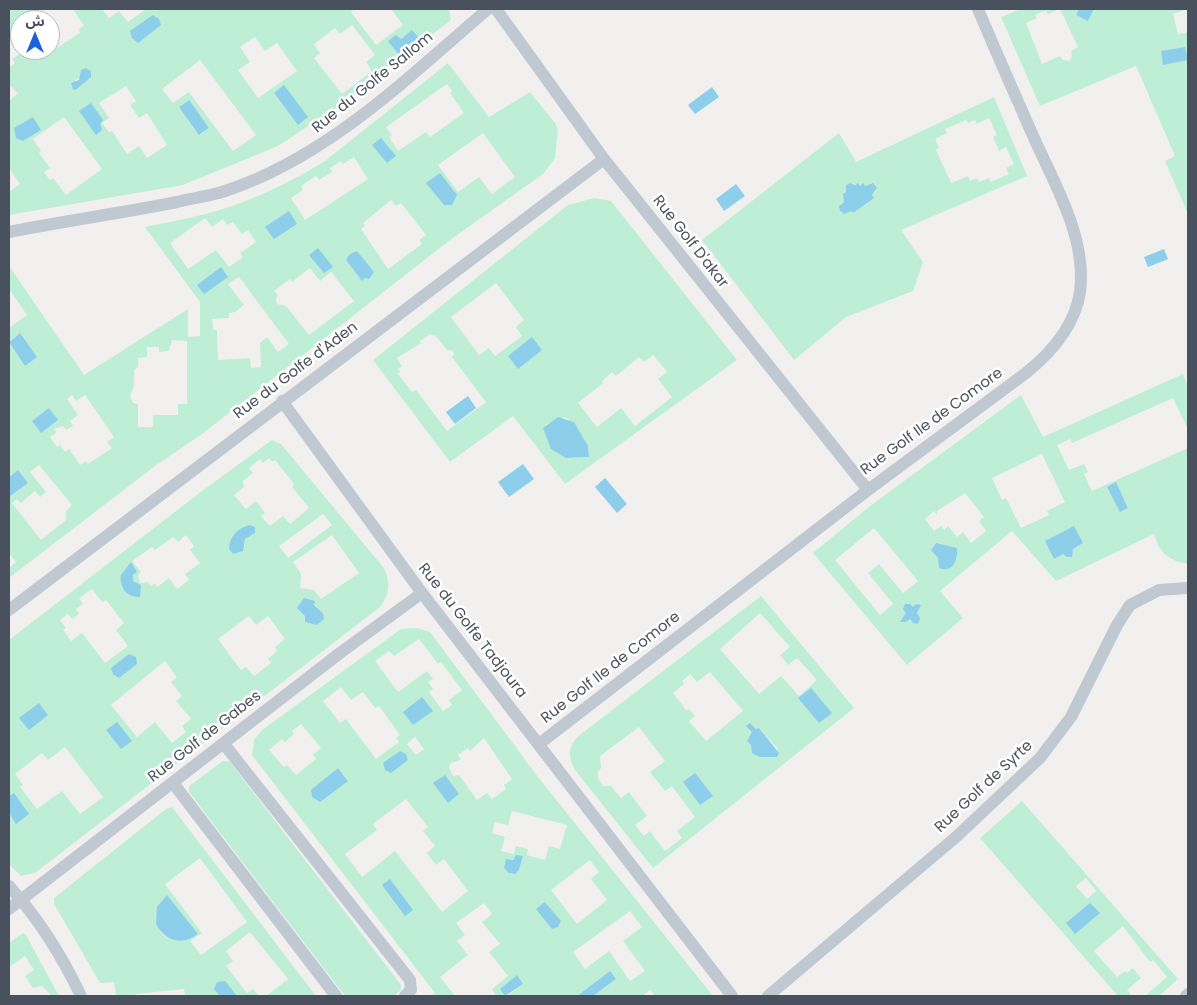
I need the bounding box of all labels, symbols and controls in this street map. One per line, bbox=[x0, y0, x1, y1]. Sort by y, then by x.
north arrow bbox=[10, 10, 60, 60]
text: ش bbox=[25, 11, 45, 31]
street label: Rue du Golfe Sallom bbox=[309, 29, 437, 137]
street label: Rue Golf D'akar bbox=[648, 192, 732, 292]
street label: Rue du Golfe d'Aden bbox=[230, 318, 362, 424]
street label: Rue Golf Ile de Comore bbox=[857, 364, 1007, 480]
street label: Rue du Golfe Tadjoura bbox=[414, 560, 530, 702]
street label: Rue Golf Ile de Comore bbox=[538, 608, 684, 728]
street label: Rue Golf de Gabes bbox=[145, 687, 265, 787]
street label: Rue Golf de Syrte bbox=[931, 737, 1037, 837]

